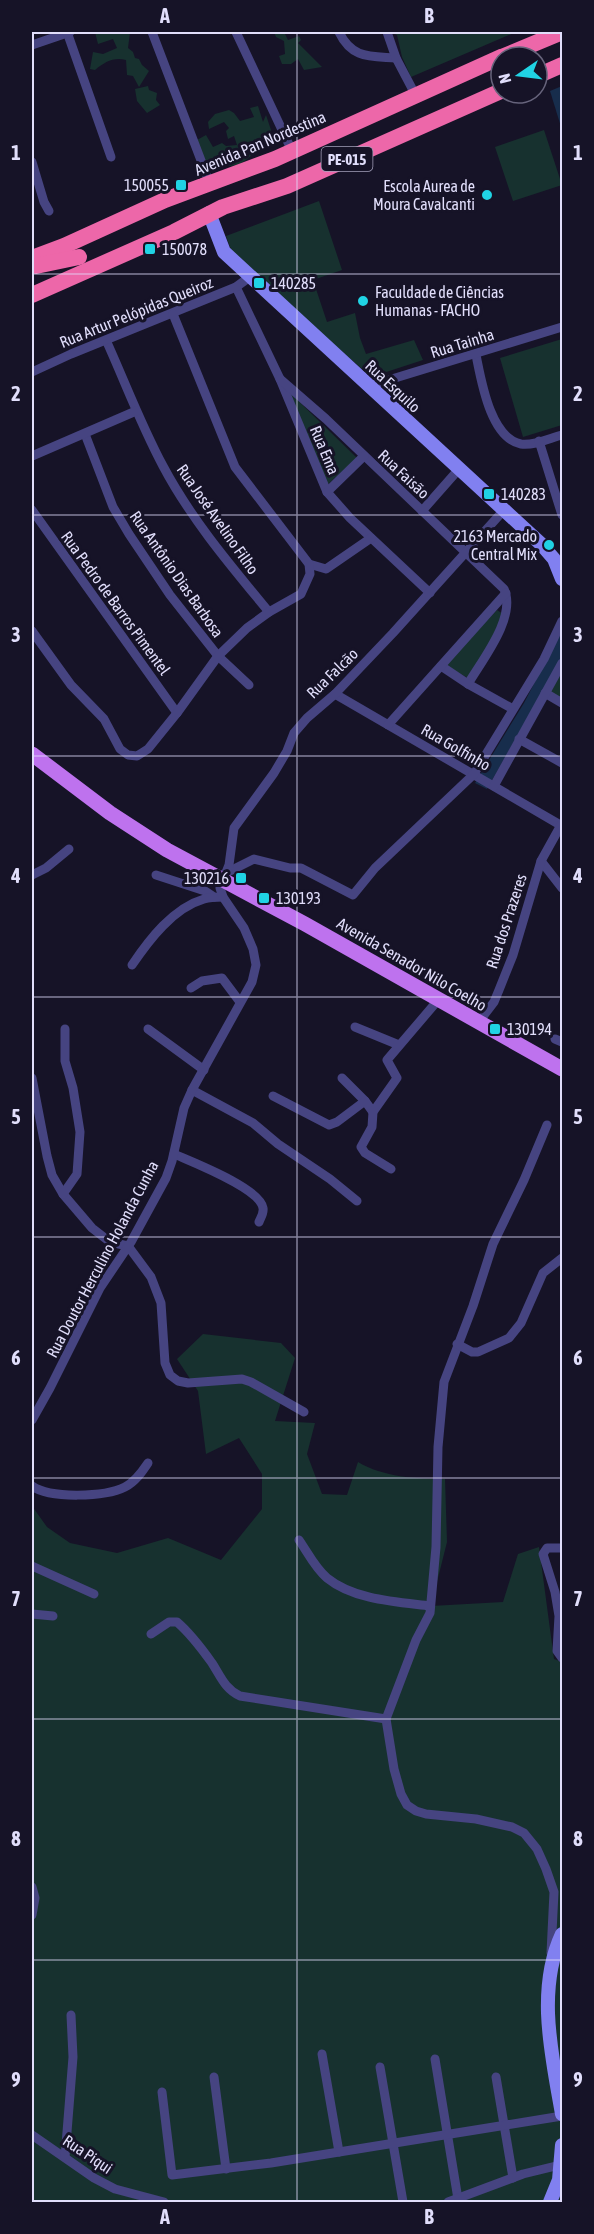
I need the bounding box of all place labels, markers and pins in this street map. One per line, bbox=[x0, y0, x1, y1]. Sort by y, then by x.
place label: 150055 bbox=[124, 176, 169, 194]
place label: Escola Aurea de Moura Cavalcanti bbox=[373, 177, 475, 213]
marker: 150055 bbox=[174, 178, 188, 192]
marker: Escola Aurea de Moura Cavalcanti bbox=[480, 188, 494, 202]
place label: 150078 bbox=[162, 240, 207, 258]
marker: 150078 bbox=[143, 242, 157, 256]
place label: 140285 bbox=[271, 274, 316, 292]
marker: 140285 bbox=[252, 276, 266, 290]
place label: Faculdade de Ciências Humanas - FACHO bbox=[375, 283, 504, 319]
marker: Faculdade de Ciências Humanas - FACHO bbox=[356, 294, 370, 308]
place label: 140283 bbox=[501, 485, 546, 503]
marker: 140283 bbox=[482, 487, 496, 501]
place label: 2163 Mercado Central Mix bbox=[454, 527, 538, 563]
marker: 2163 Mercado Central Mix bbox=[542, 538, 556, 552]
place label: 130216 bbox=[184, 869, 229, 887]
marker: 130216 bbox=[234, 871, 248, 885]
place label: 130193 bbox=[276, 889, 321, 907]
marker: 130193 bbox=[257, 891, 271, 905]
place label: 130194 bbox=[507, 1020, 552, 1038]
marker: 130194 bbox=[488, 1022, 502, 1036]

